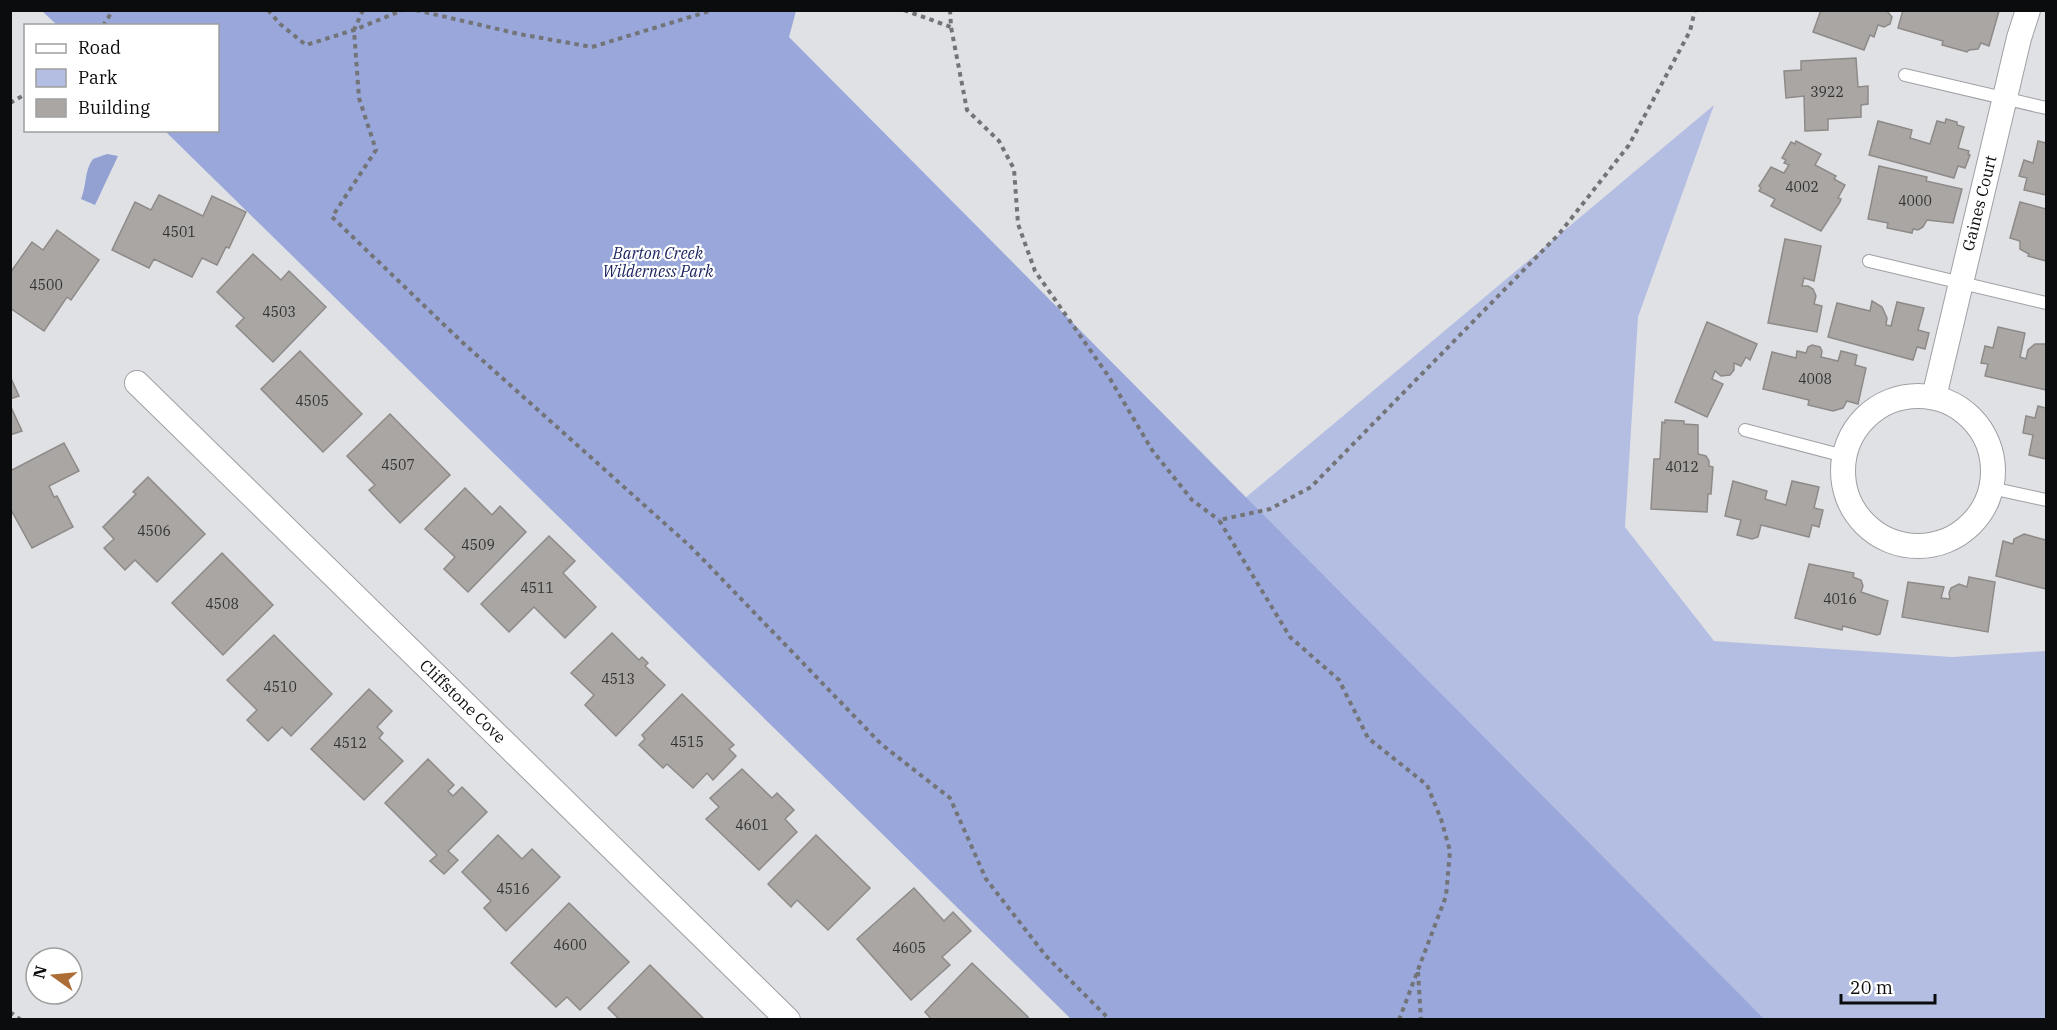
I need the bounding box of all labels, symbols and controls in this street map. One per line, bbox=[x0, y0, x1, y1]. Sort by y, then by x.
legend bbox=[24, 24, 219, 132]
text: Road bbox=[78, 36, 121, 59]
text: Park bbox=[78, 66, 118, 89]
house number: 3922 bbox=[1810, 83, 1844, 101]
text: Building bbox=[78, 96, 150, 119]
street label: Gaines Court bbox=[1957, 153, 2001, 253]
house number: 4002 bbox=[1785, 178, 1819, 196]
house number: 4000 bbox=[1898, 192, 1932, 210]
house number: 4501 bbox=[162, 223, 196, 241]
park label: Barton Creek Wilderness Park bbox=[602, 243, 714, 281]
house number: 4500 bbox=[29, 276, 63, 294]
house number: 4503 bbox=[262, 303, 296, 321]
house number: 4008 bbox=[1798, 370, 1832, 388]
house number: 4505 bbox=[295, 392, 329, 410]
house number: 4507 bbox=[381, 456, 415, 474]
house number: 4012 bbox=[1665, 458, 1699, 476]
house number: 4506 bbox=[137, 522, 171, 540]
house number: 4509 bbox=[461, 536, 495, 554]
house number: 4511 bbox=[520, 579, 554, 597]
house number: 4016 bbox=[1823, 590, 1857, 608]
house number: 4508 bbox=[205, 595, 239, 613]
street label: Cliffstone Cove bbox=[416, 655, 510, 747]
house number: 4513 bbox=[601, 670, 635, 688]
house number: 4510 bbox=[263, 678, 297, 696]
house number: 4515 bbox=[670, 733, 704, 751]
house number: 4512 bbox=[333, 734, 367, 752]
house number: 4601 bbox=[735, 816, 769, 834]
house number: 4516 bbox=[496, 880, 530, 898]
house number: 4600 bbox=[553, 936, 587, 954]
house number: 4605 bbox=[892, 939, 926, 957]
north arrow bbox=[24, 946, 84, 1006]
text: N bbox=[28, 963, 51, 981]
scale bar bbox=[1841, 967, 1936, 1005]
text: 20 m bbox=[1850, 976, 1893, 999]

